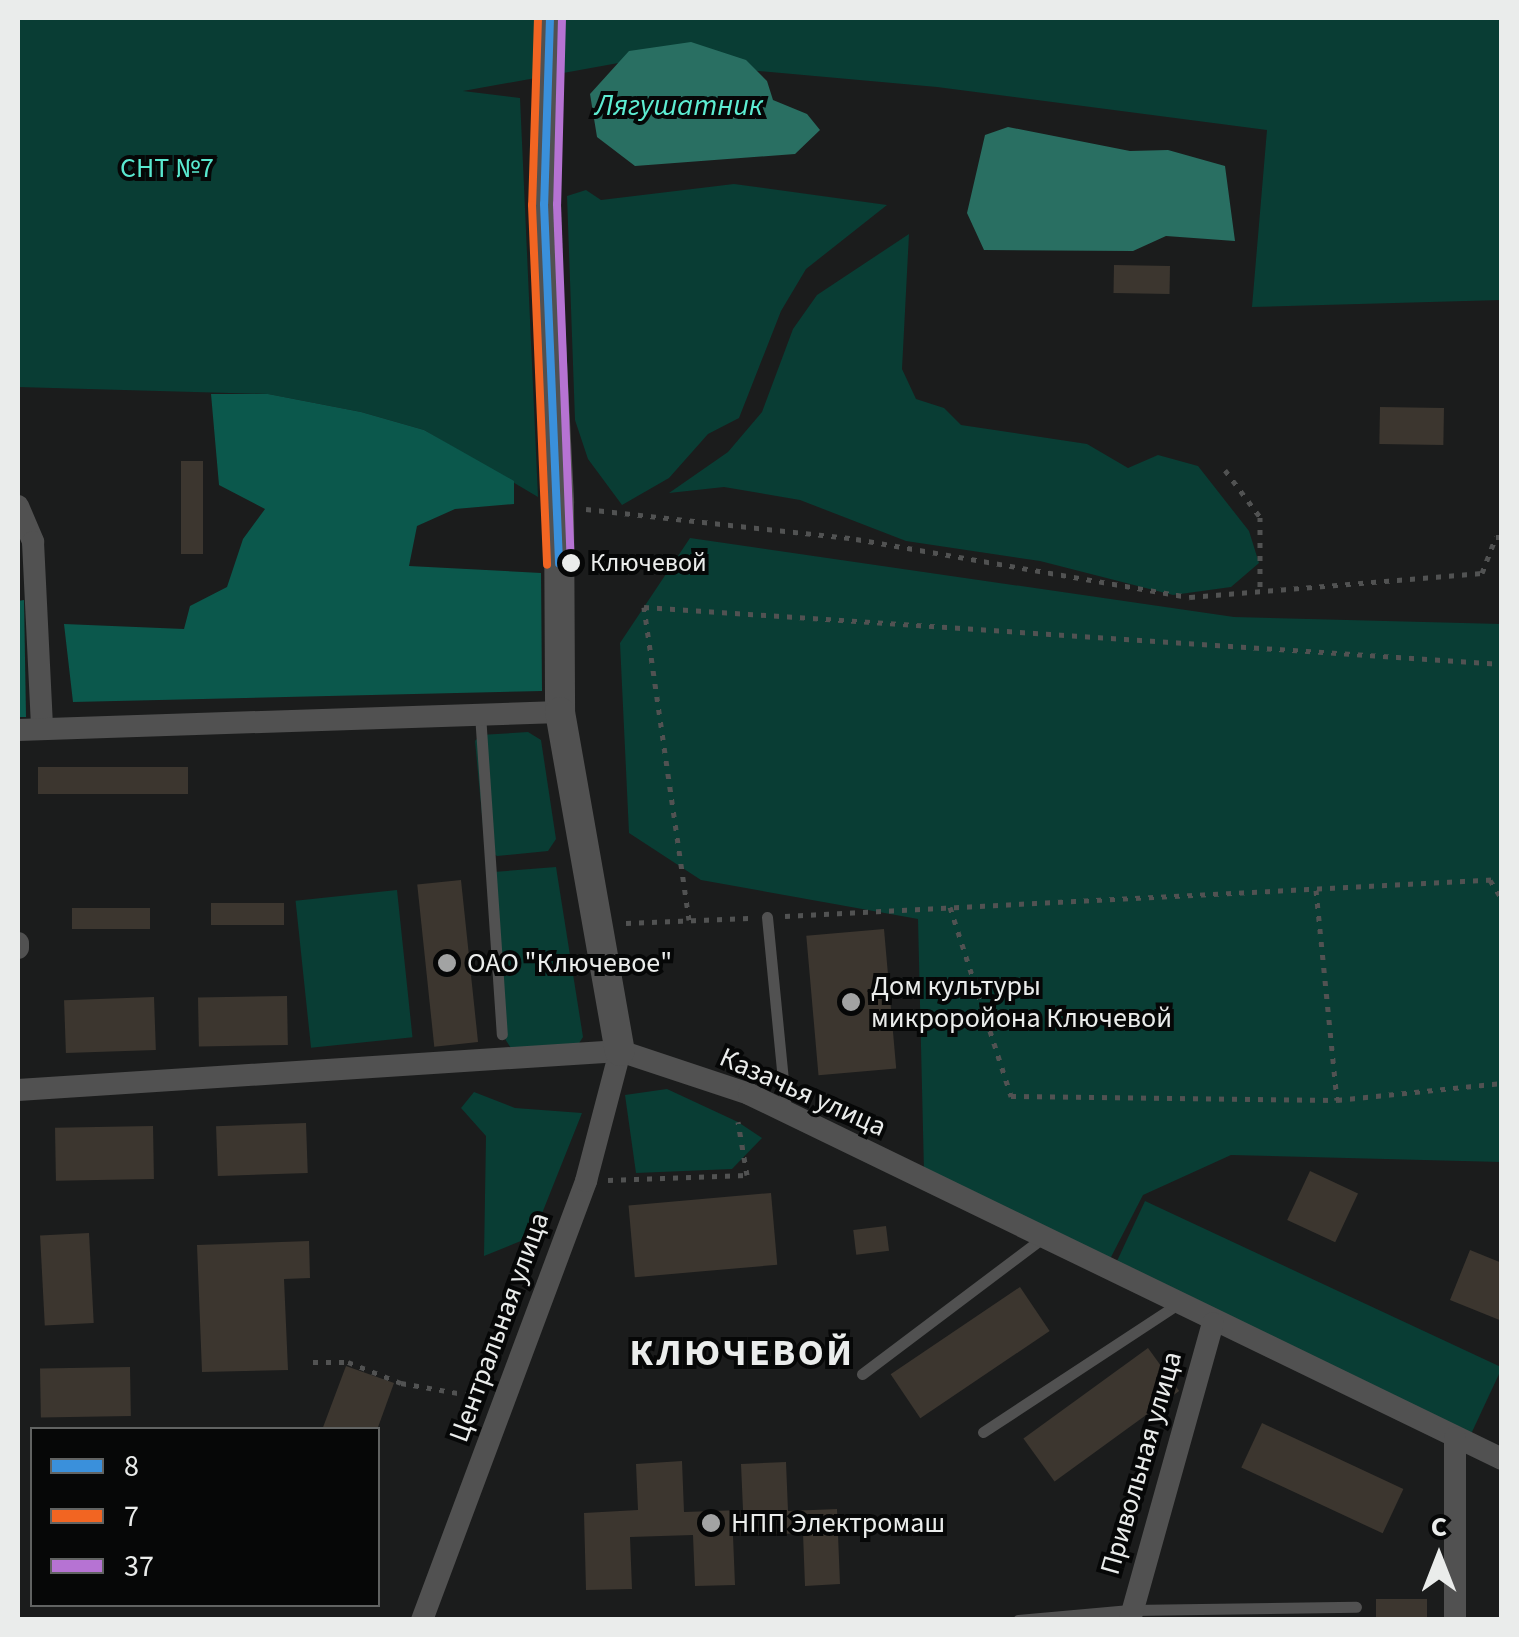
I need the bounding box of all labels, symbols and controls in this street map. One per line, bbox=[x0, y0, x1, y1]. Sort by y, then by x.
water label: Лягушатник bbox=[595, 88, 763, 124]
park label: СНТ №7 bbox=[120, 151, 214, 185]
place label: Ключевой bbox=[590, 547, 707, 579]
marker: Ключевой bbox=[561, 553, 581, 573]
place label: ОАО "Ключевое" bbox=[467, 946, 672, 980]
marker: ОАО "Ключевое" bbox=[436, 952, 458, 974]
place label: Дом культуры микроройона Ключевой bbox=[871, 969, 1172, 1035]
marker: Дом культуры микроройона Ключевой bbox=[840, 991, 862, 1013]
street label: Казачья улица bbox=[715, 1040, 891, 1144]
street label: Центральная улица bbox=[442, 1208, 556, 1446]
district label: КЛЮЧЕВОЙ bbox=[629, 1331, 855, 1377]
street label: Привольная улица bbox=[1093, 1347, 1189, 1579]
legend bbox=[30, 1427, 380, 1607]
text: 8 bbox=[124, 1445, 139, 1488]
text: 7 bbox=[124, 1495, 139, 1538]
place label: НПП Электромаш bbox=[731, 1506, 945, 1540]
north arrow bbox=[1389, 1507, 1489, 1607]
text: С bbox=[1431, 1507, 1447, 1547]
marker: НПП Электромаш bbox=[700, 1512, 722, 1534]
text: 37 bbox=[124, 1545, 154, 1588]

